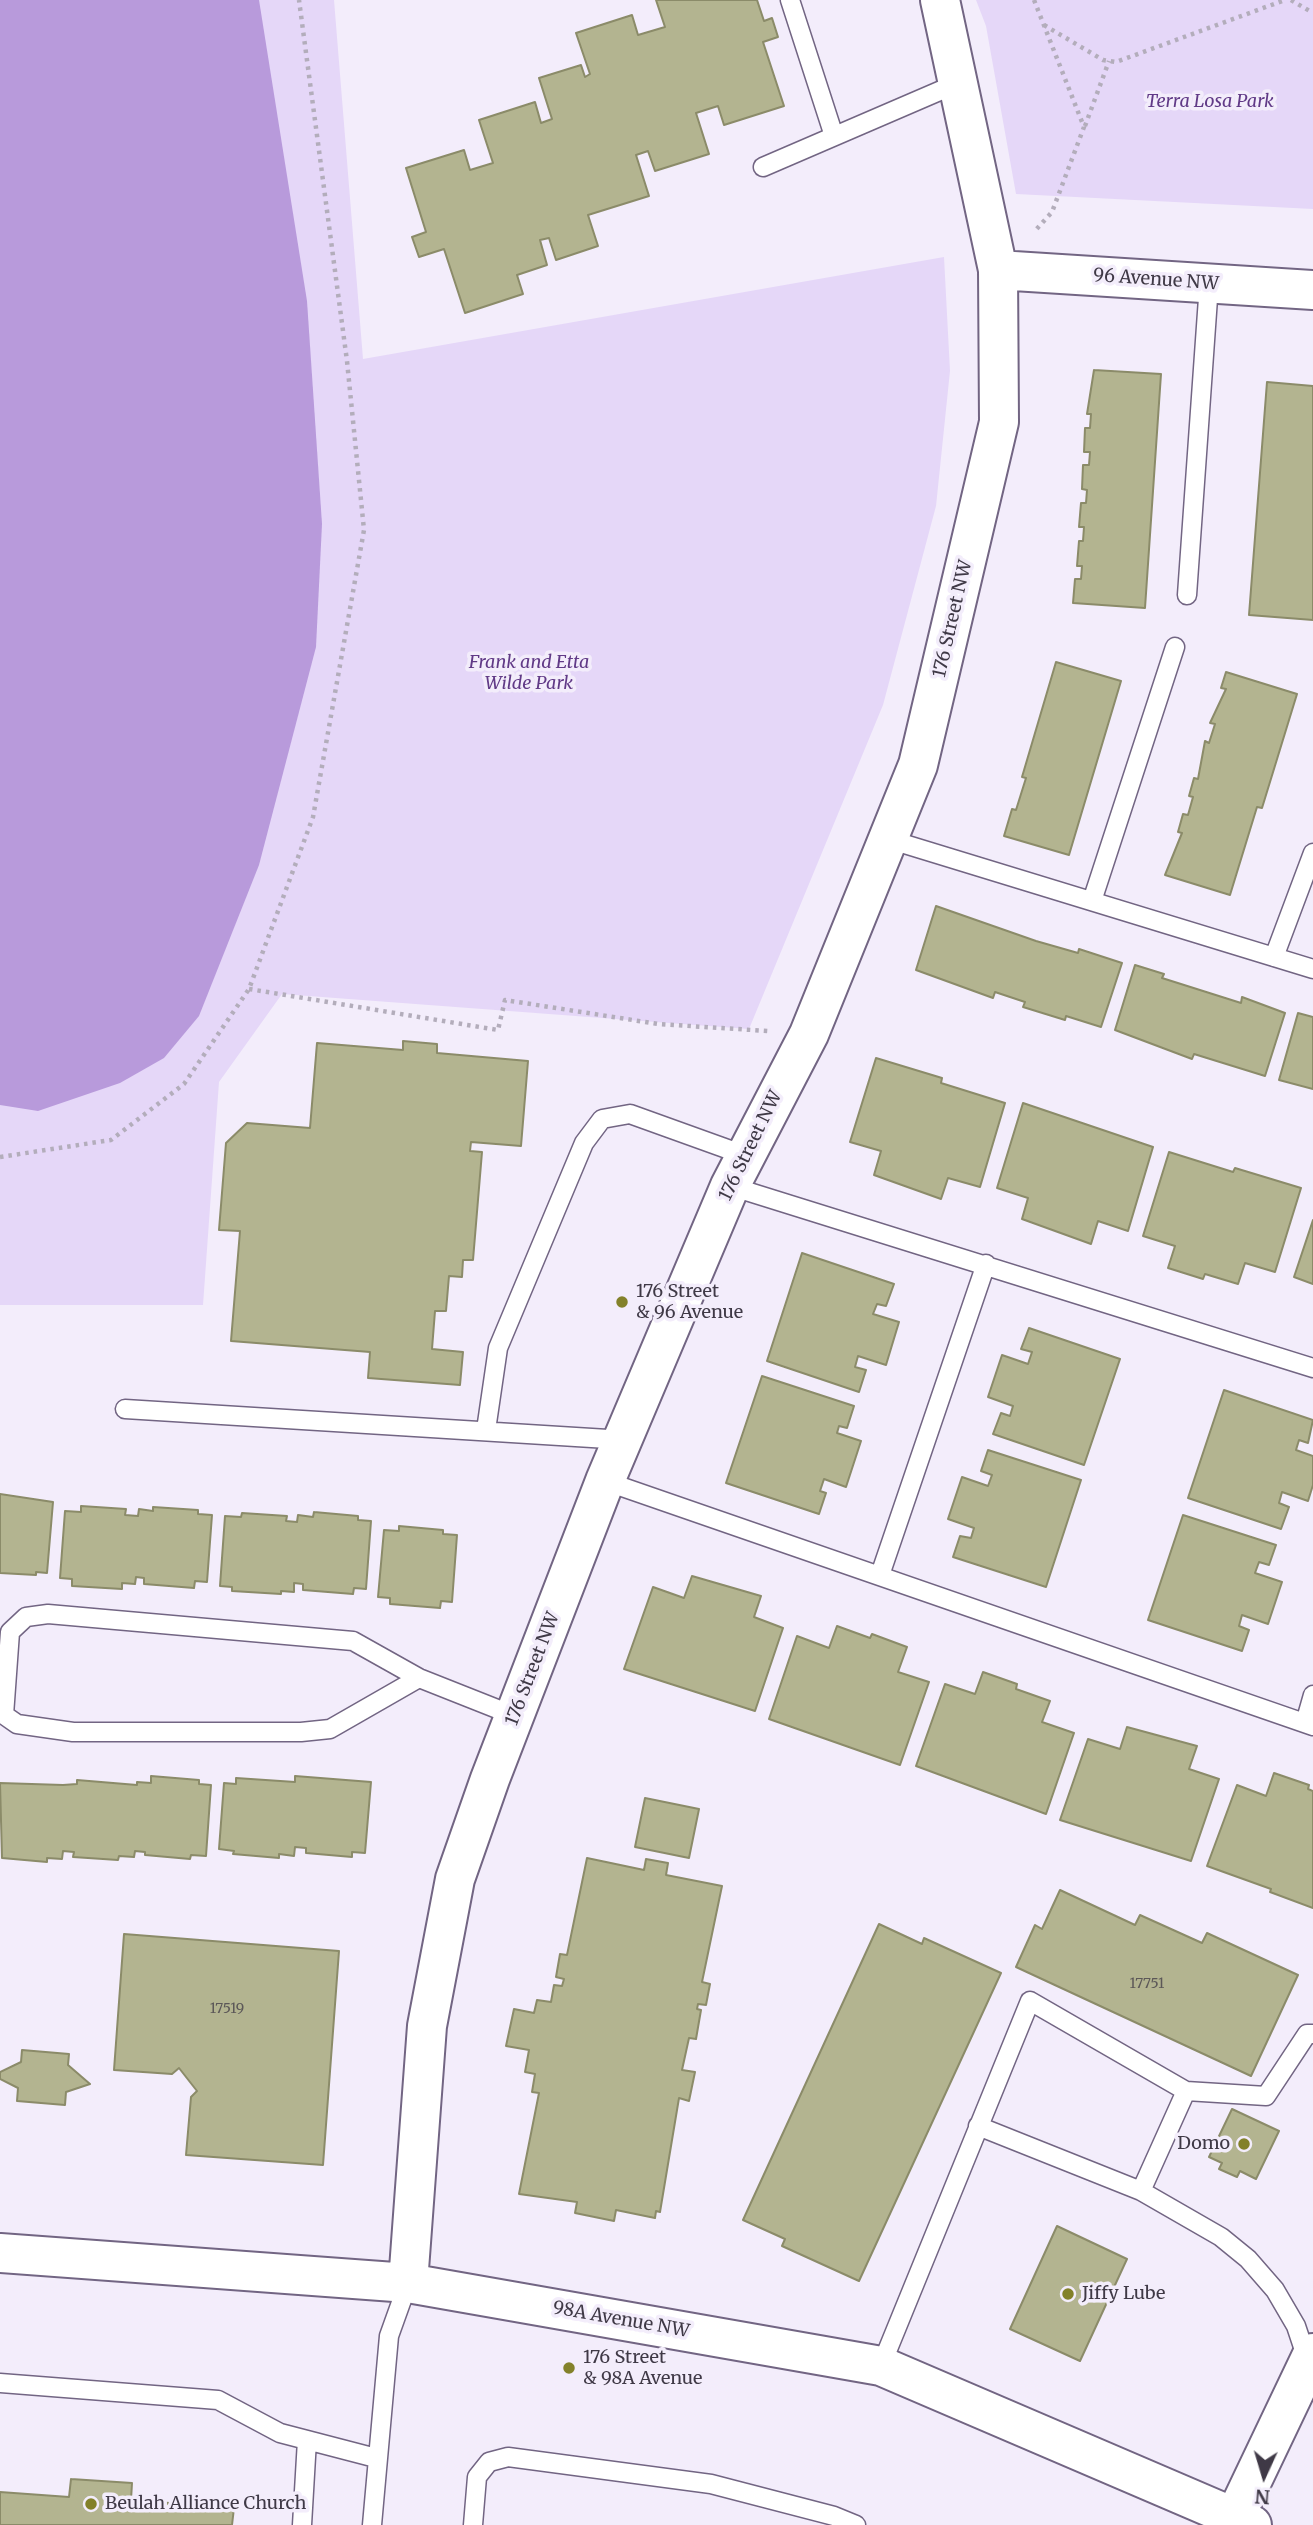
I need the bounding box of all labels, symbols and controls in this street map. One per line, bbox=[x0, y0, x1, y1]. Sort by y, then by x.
park label: Terra Losa Park bbox=[1146, 91, 1274, 113]
street label: 96 Avenue NW bbox=[1092, 265, 1220, 295]
street label: 176 Street NW bbox=[929, 558, 977, 680]
park label: Frank and Etta Wilde Park bbox=[469, 652, 589, 694]
street label: 176 Street NW bbox=[715, 1087, 787, 1205]
place label: 176 Street & 96 Avenue bbox=[636, 1281, 743, 1324]
marker: 176 Street & 96 Avenue bbox=[614, 1294, 630, 1310]
street label: 176 Street NW bbox=[501, 1609, 565, 1729]
house number: 17751 bbox=[1130, 1976, 1164, 1992]
house number: 17519 bbox=[210, 2001, 244, 2017]
place label: Domo bbox=[1177, 2133, 1230, 2155]
marker: Domo bbox=[1236, 2136, 1252, 2152]
place label: Jiffy Lube bbox=[1082, 2283, 1165, 2305]
marker: Jiffy Lube bbox=[1060, 2286, 1076, 2302]
street label: 98A Avenue NW bbox=[551, 2297, 691, 2343]
place label: 176 Street & 98A Avenue bbox=[583, 2347, 702, 2390]
marker: 176 Street & 98A Avenue bbox=[561, 2360, 577, 2376]
north arrow bbox=[1229, 2441, 1299, 2511]
text: N bbox=[1254, 2484, 1271, 2509]
place label: Beulah Alliance Church bbox=[105, 2493, 306, 2515]
marker: Beulah Alliance Church bbox=[83, 2496, 99, 2512]

